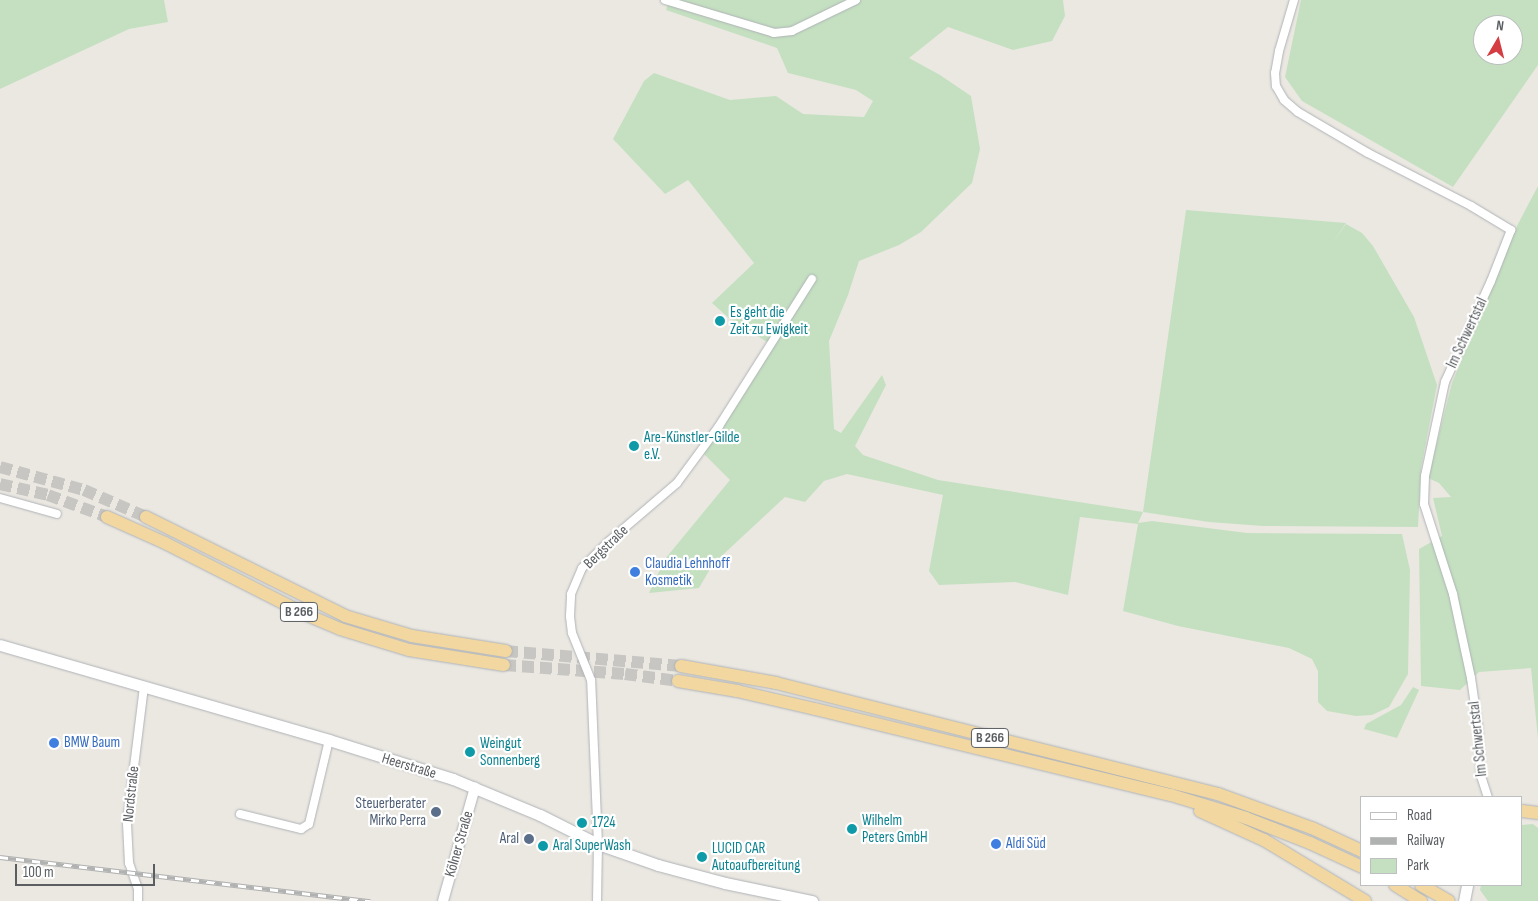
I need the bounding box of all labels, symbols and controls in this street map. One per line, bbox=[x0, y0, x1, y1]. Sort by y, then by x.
north arrow bbox=[1473, 15, 1523, 65]
text: N bbox=[1495, 17, 1505, 35]
street label: Im Schwertstal bbox=[1443, 295, 1491, 371]
place label: Es geht die Zeit zu Ewigkeit bbox=[730, 303, 808, 338]
marker: Es geht die Zeit zu Ewigkeit bbox=[714, 315, 726, 327]
place label: Are-Künstler-Gilde e.V. bbox=[644, 428, 740, 463]
marker: Are-Künstler-Gilde e.V. bbox=[628, 440, 640, 452]
street label: Bergstraße bbox=[580, 522, 632, 572]
place label: Claudia Lehnhoff Kosmetik bbox=[645, 554, 730, 589]
marker: Claudia Lehnhoff Kosmetik bbox=[629, 566, 641, 578]
road number: B 266 bbox=[279, 600, 319, 624]
street label: Im Schwertstal bbox=[1465, 700, 1491, 778]
road number: B 266 bbox=[970, 726, 1010, 750]
place label: BMW Baum bbox=[64, 734, 120, 752]
place label: Weingut Sonnenberg bbox=[480, 734, 540, 769]
marker: BMW Baum bbox=[48, 737, 60, 749]
marker: Weingut Sonnenberg bbox=[464, 746, 476, 758]
street label: Heerstraße bbox=[380, 749, 438, 783]
street label: Nordstraße bbox=[119, 765, 143, 823]
place label: Steuerberater Mirko Perra bbox=[356, 794, 426, 829]
legend bbox=[1360, 796, 1523, 886]
marker: Steuerberater Mirko Perra bbox=[430, 806, 442, 818]
text: Road bbox=[1407, 806, 1432, 825]
street label: Kölner Straße bbox=[441, 809, 477, 879]
place label: Wilhelm Peters GmbH bbox=[862, 811, 928, 846]
place label: 1724 bbox=[592, 814, 616, 832]
marker: 1724 bbox=[576, 817, 588, 829]
marker: Wilhelm Peters GmbH bbox=[846, 823, 858, 835]
place label: Aral bbox=[500, 830, 519, 848]
text: Railway bbox=[1407, 831, 1445, 850]
marker: Aral bbox=[523, 833, 535, 845]
place label: Aldi Süd bbox=[1006, 835, 1046, 853]
place label: Aral SuperWash bbox=[553, 837, 631, 855]
marker: Aldi Süd bbox=[990, 838, 1002, 850]
place label: LUCID CAR Autoaufbereitung bbox=[712, 839, 800, 874]
marker: Aral SuperWash bbox=[537, 840, 549, 852]
marker: LUCID CAR Autoaufbereitung bbox=[696, 851, 708, 863]
scale bar bbox=[18, 854, 158, 886]
text: Park bbox=[1407, 856, 1429, 875]
text: 100 m bbox=[23, 863, 54, 882]

